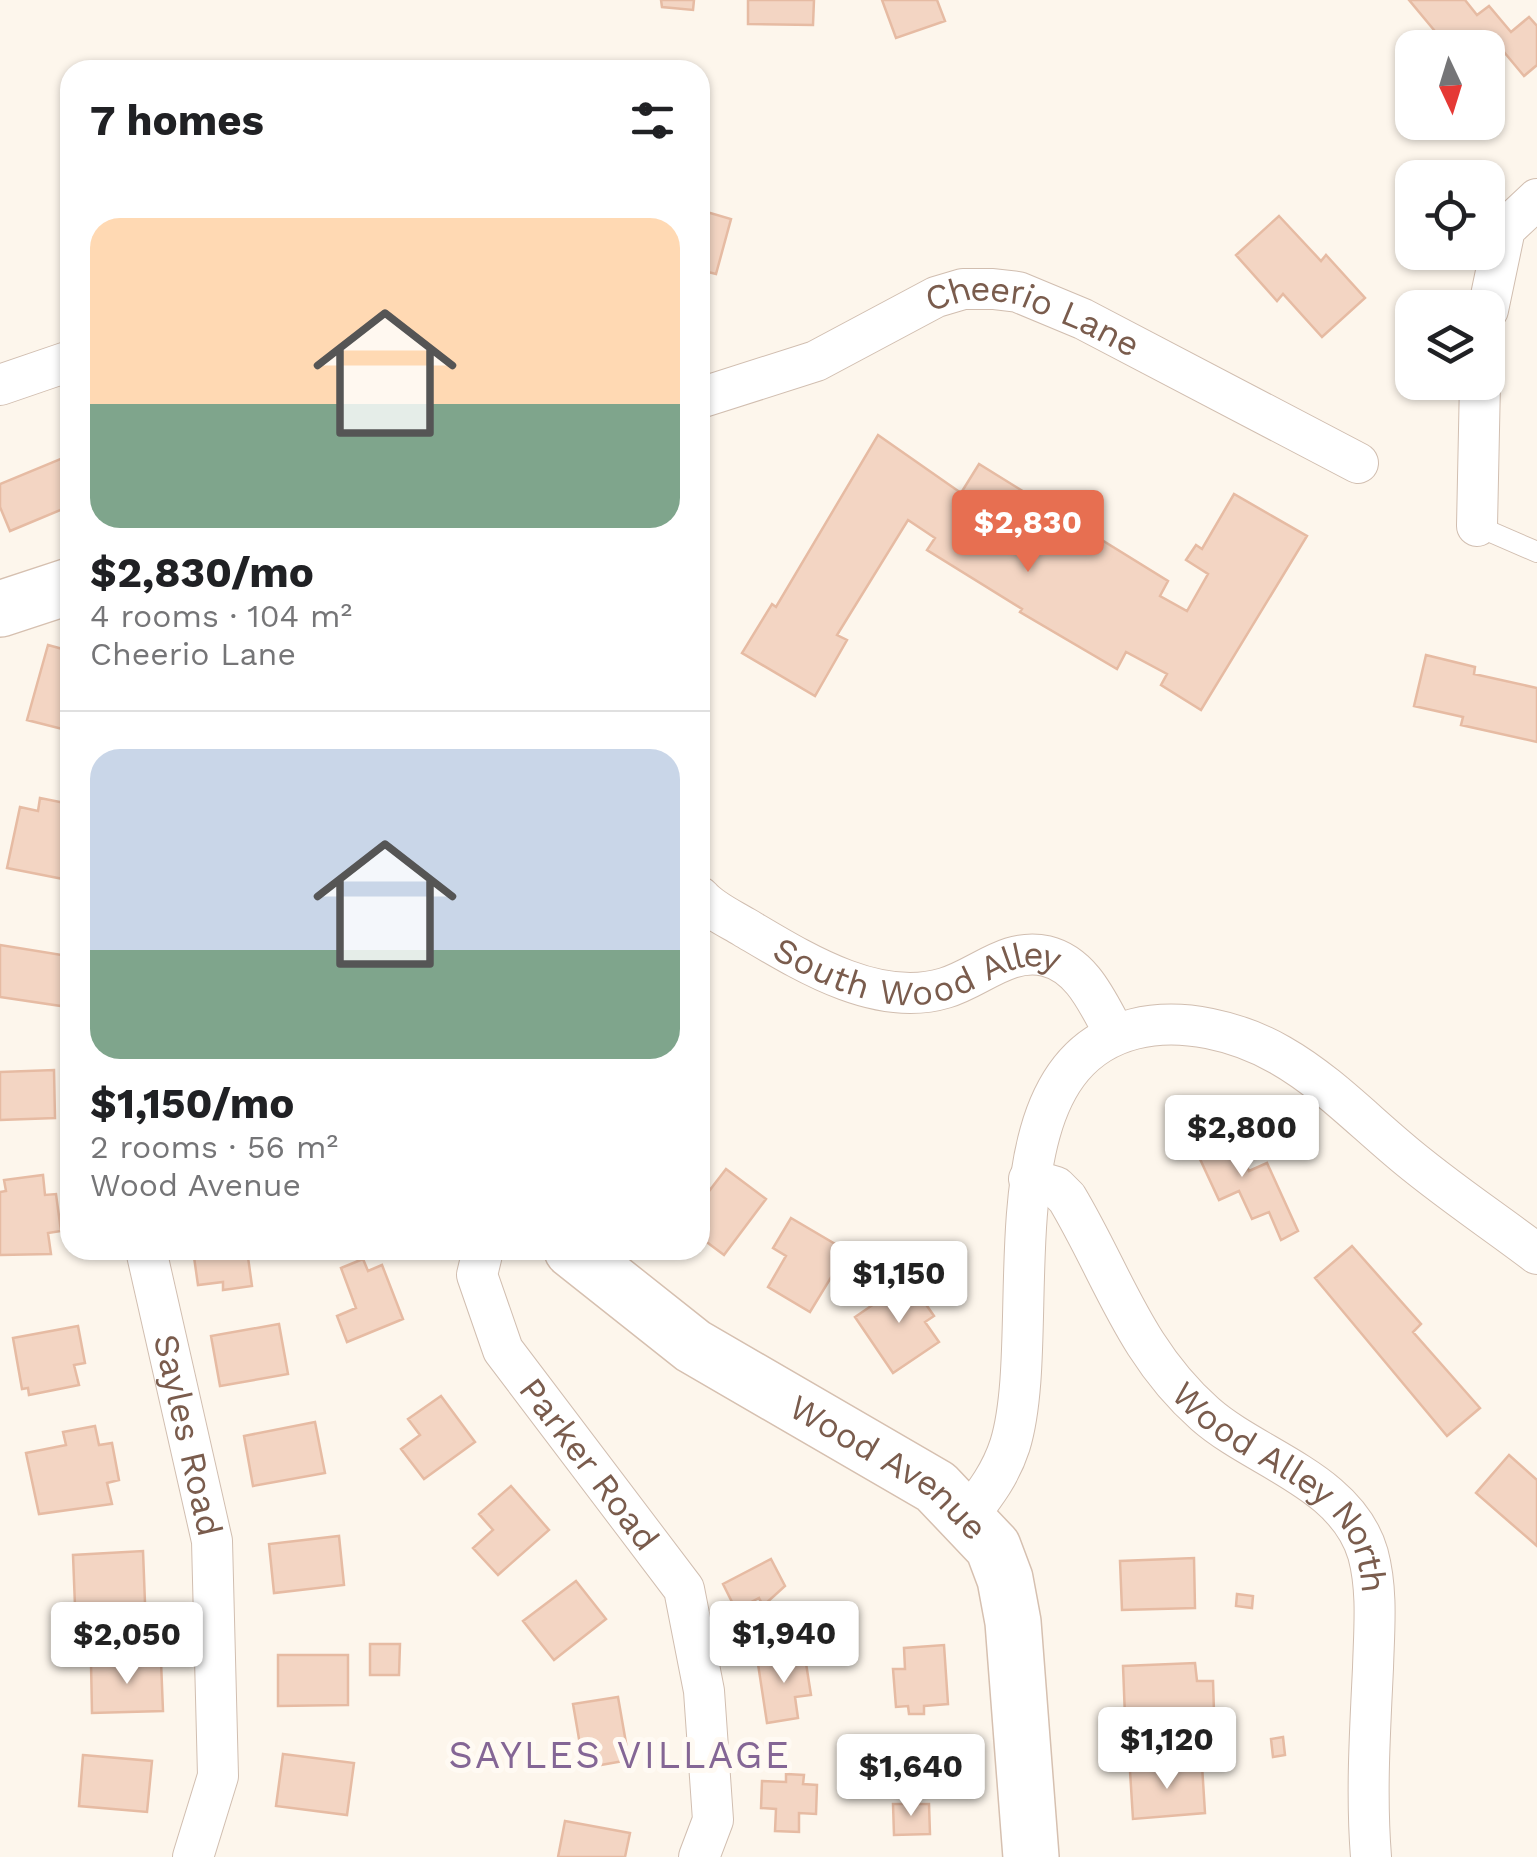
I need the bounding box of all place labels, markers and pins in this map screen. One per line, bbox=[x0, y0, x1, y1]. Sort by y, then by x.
pin: $2,830 bbox=[947, 490, 1109, 575]
pin: $2,800 bbox=[1161, 1095, 1323, 1180]
pin: $1,150 bbox=[818, 1241, 980, 1326]
pin: $1,940 bbox=[703, 1601, 865, 1686]
pin: $2,050 bbox=[46, 1602, 208, 1687]
pin: $1,120 bbox=[1086, 1707, 1248, 1792]
pin: $1,640 bbox=[830, 1734, 992, 1819]

